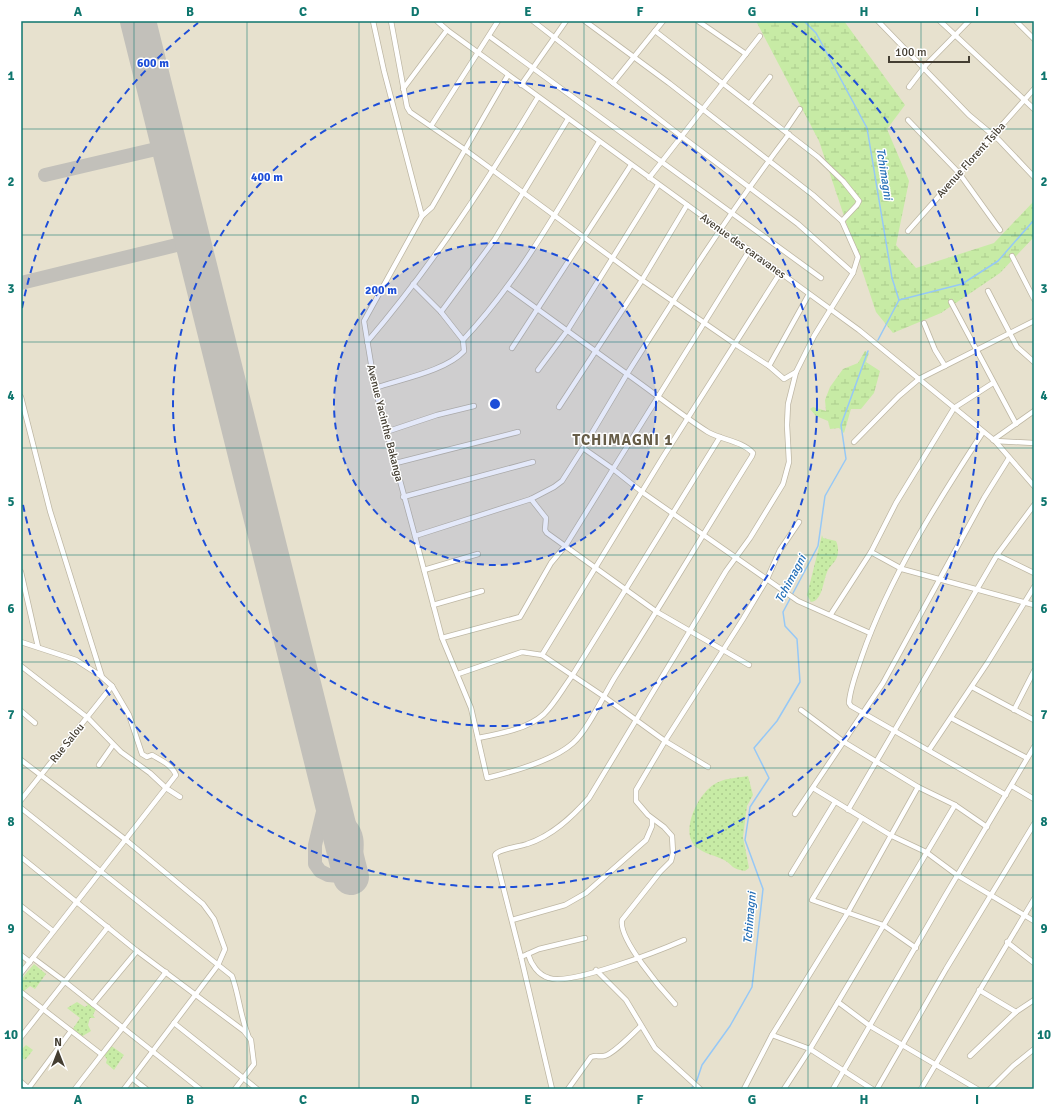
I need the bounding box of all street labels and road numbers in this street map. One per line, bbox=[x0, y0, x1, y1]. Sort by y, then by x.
street label: Avenue Florent Tsiba bbox=[934, 119, 1008, 200]
street label: Avenue des caravanes bbox=[698, 211, 788, 281]
street label: Avenue Yacinthe Bakanga bbox=[364, 363, 406, 483]
street label: Rue Salou bbox=[47, 721, 87, 765]

